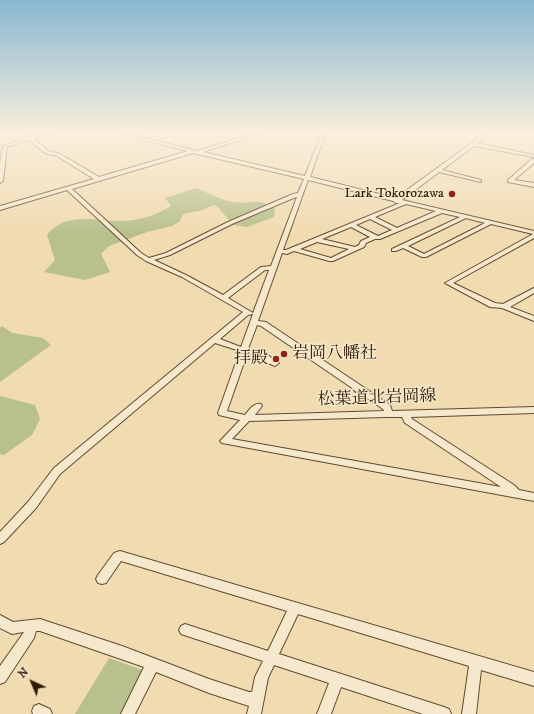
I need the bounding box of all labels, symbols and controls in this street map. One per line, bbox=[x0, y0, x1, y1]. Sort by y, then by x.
place label: Lark Tokorozawa bbox=[345, 186, 444, 202]
marker: Lark Tokorozawa bbox=[447, 189, 457, 199]
place label: 岩岡八幡社 bbox=[292, 344, 377, 364]
place label: 拝殿 bbox=[234, 349, 268, 369]
marker: 岩岡八幡社 bbox=[279, 349, 289, 359]
marker: 拝殿 bbox=[271, 354, 281, 364]
street label: 松葉道北岩岡線 bbox=[317, 387, 437, 411]
north arrow bbox=[12, 662, 52, 702]
text: N bbox=[16, 665, 32, 682]

